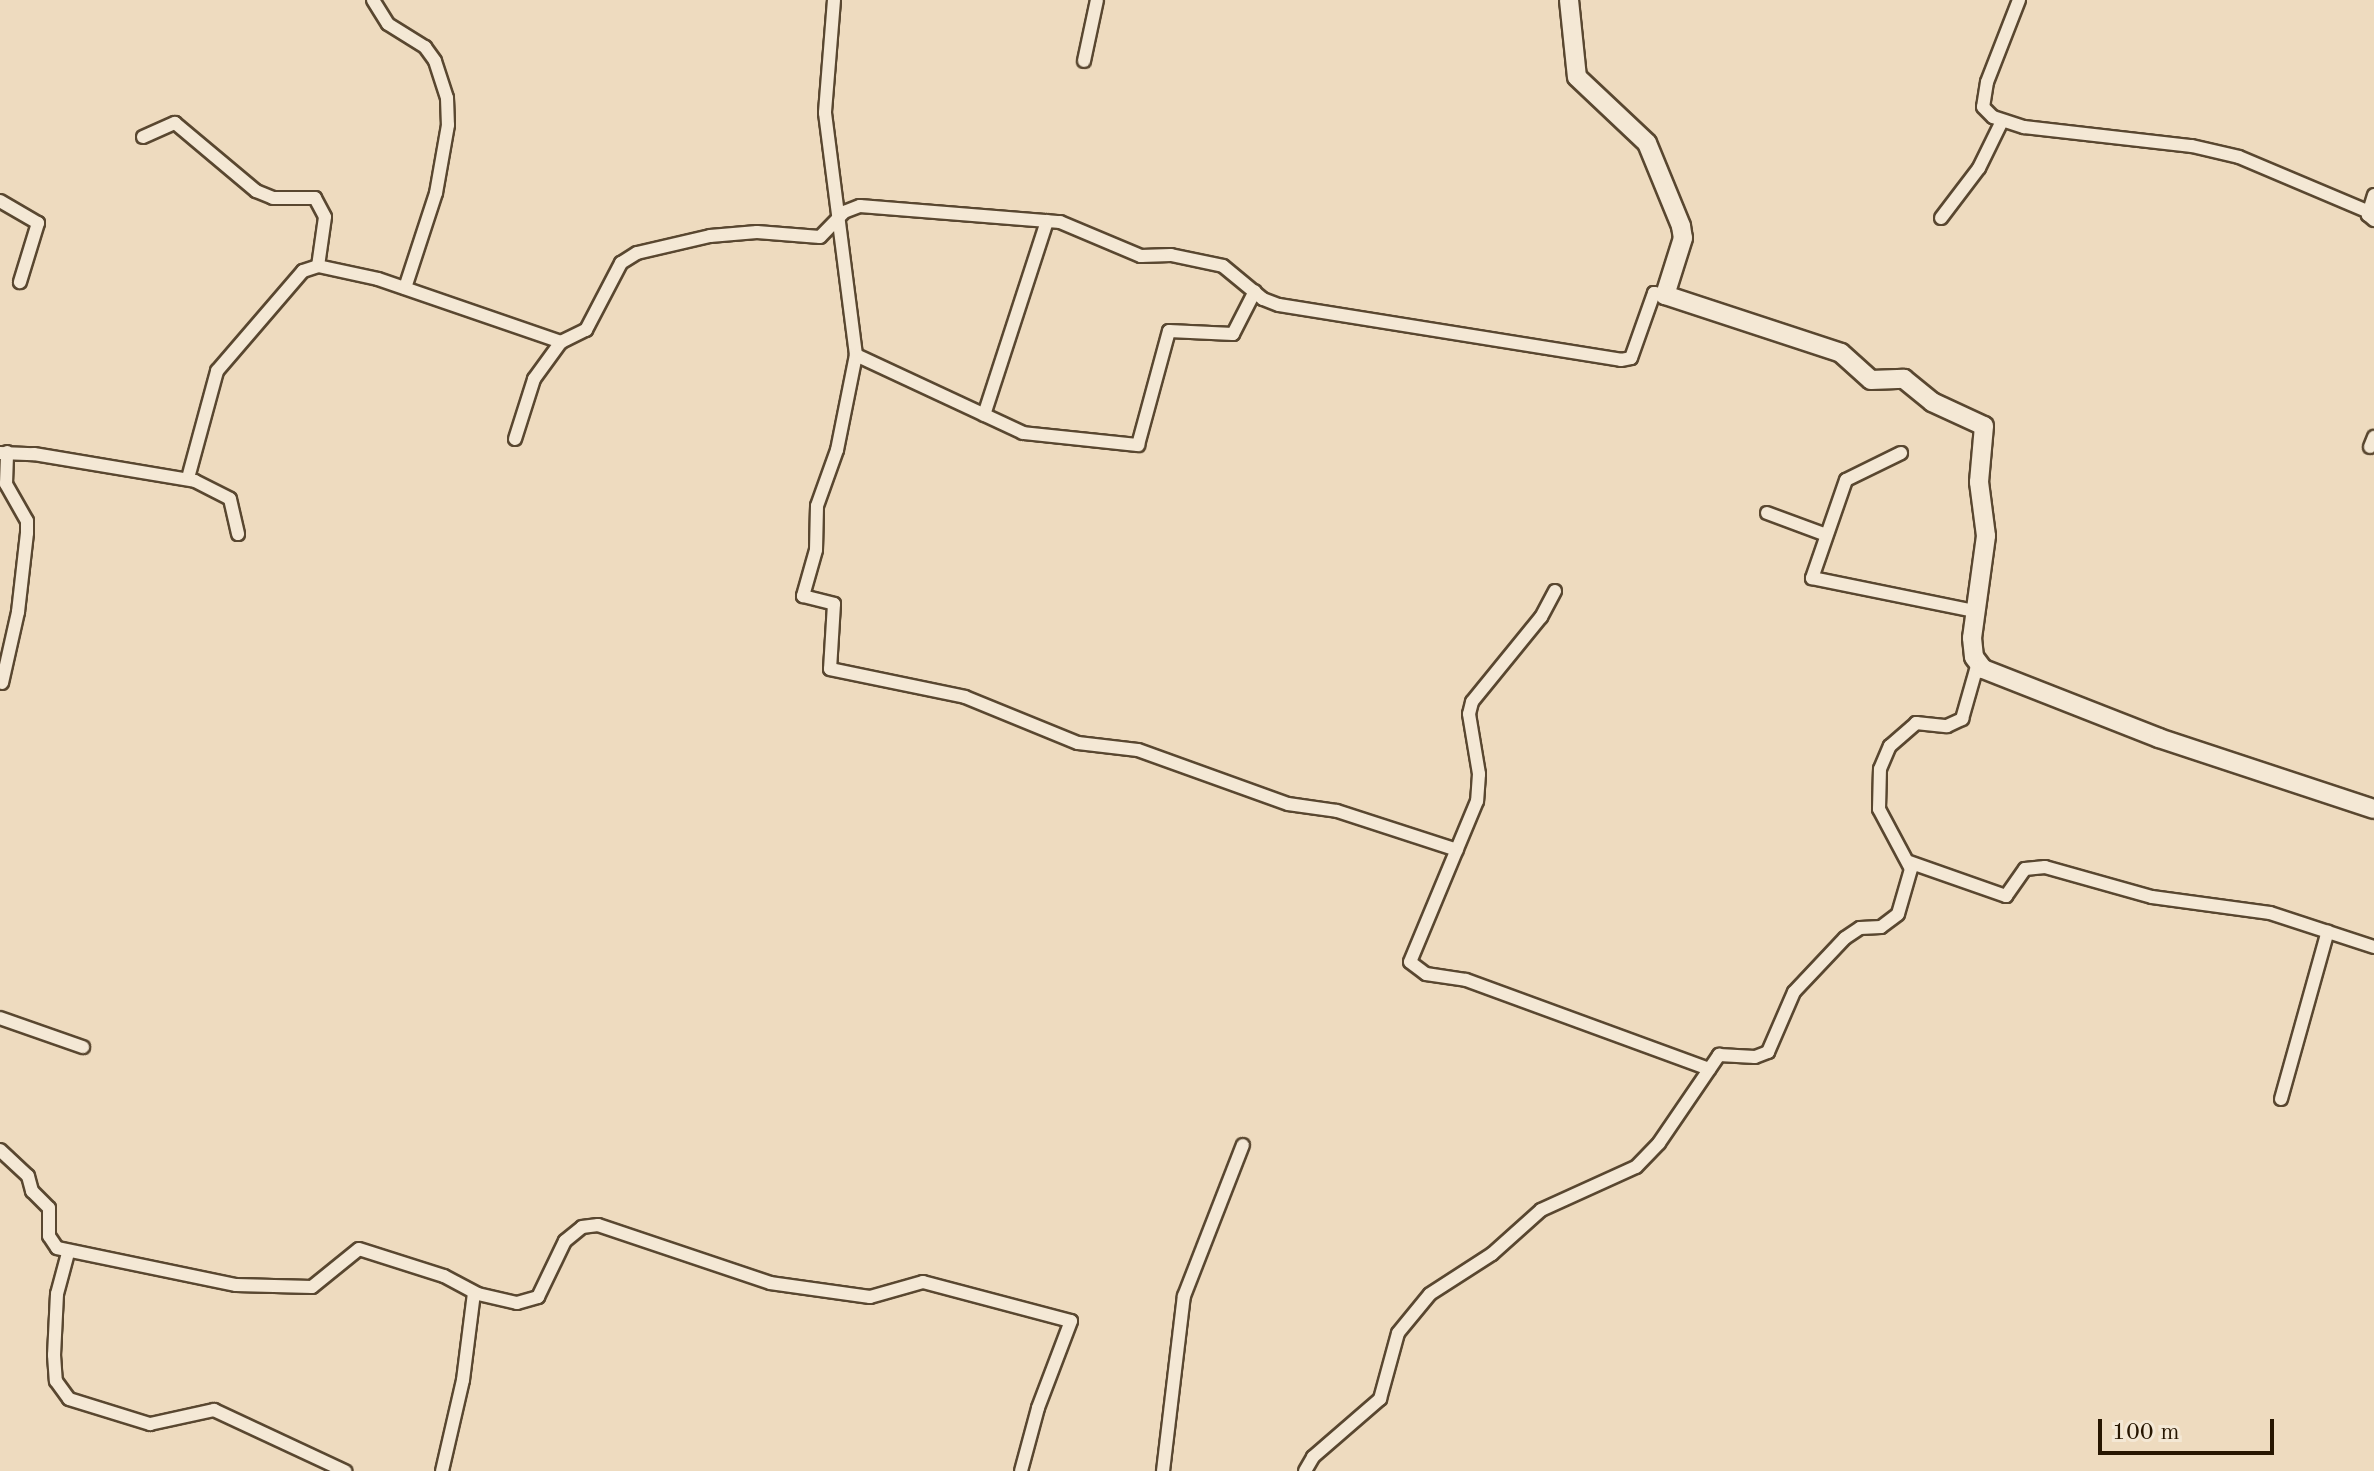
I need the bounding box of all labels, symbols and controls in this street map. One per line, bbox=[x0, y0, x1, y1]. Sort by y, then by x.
scale bar bbox=[2102, 1403, 2278, 1453]
text: 100 m bbox=[2112, 1421, 2180, 1445]

